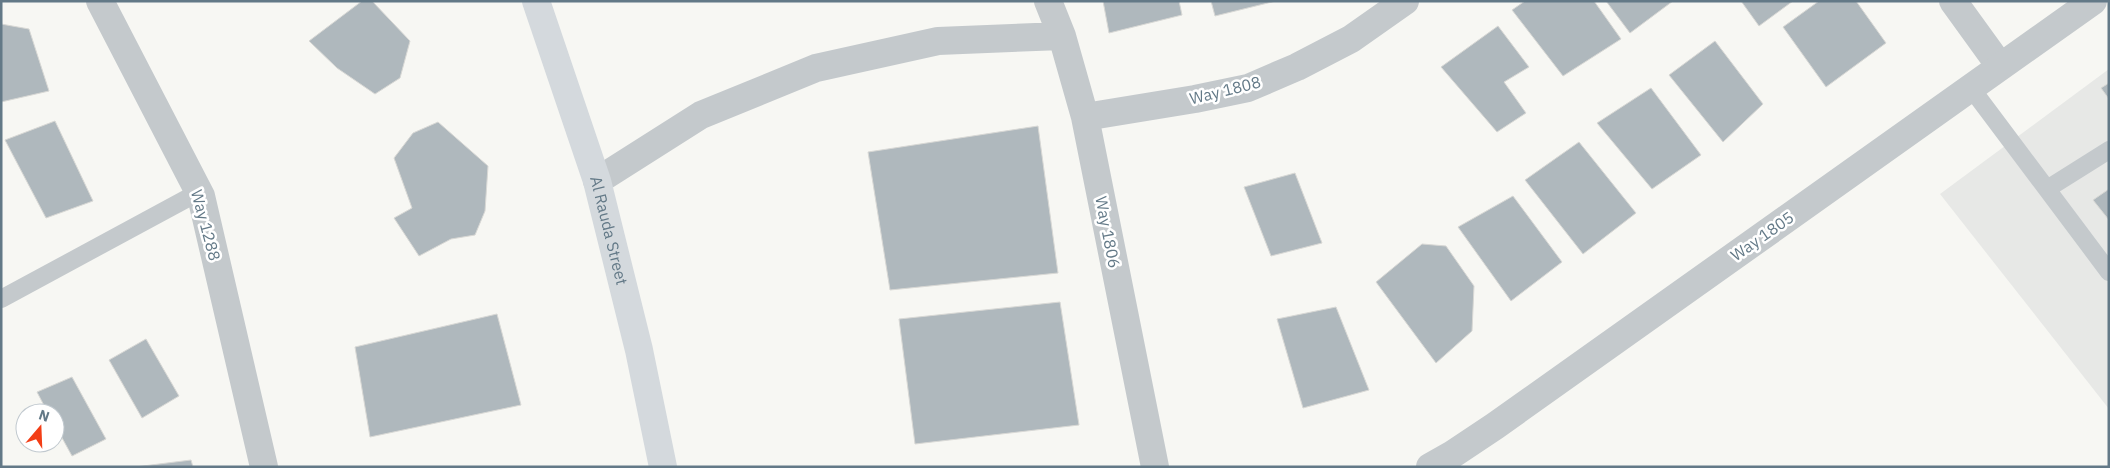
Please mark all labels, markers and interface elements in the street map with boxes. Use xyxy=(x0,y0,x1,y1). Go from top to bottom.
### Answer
street label: Way 1808 xyxy=(1187,71,1263,109)
street label: Al Rauda Street xyxy=(586,174,632,287)
street label: Way 1288 xyxy=(187,187,225,263)
street label: Way 1806 xyxy=(1091,194,1125,270)
street label: Way 1805 xyxy=(1726,207,1798,265)
north arrow xyxy=(15,403,65,453)
text: N xyxy=(37,406,52,426)

